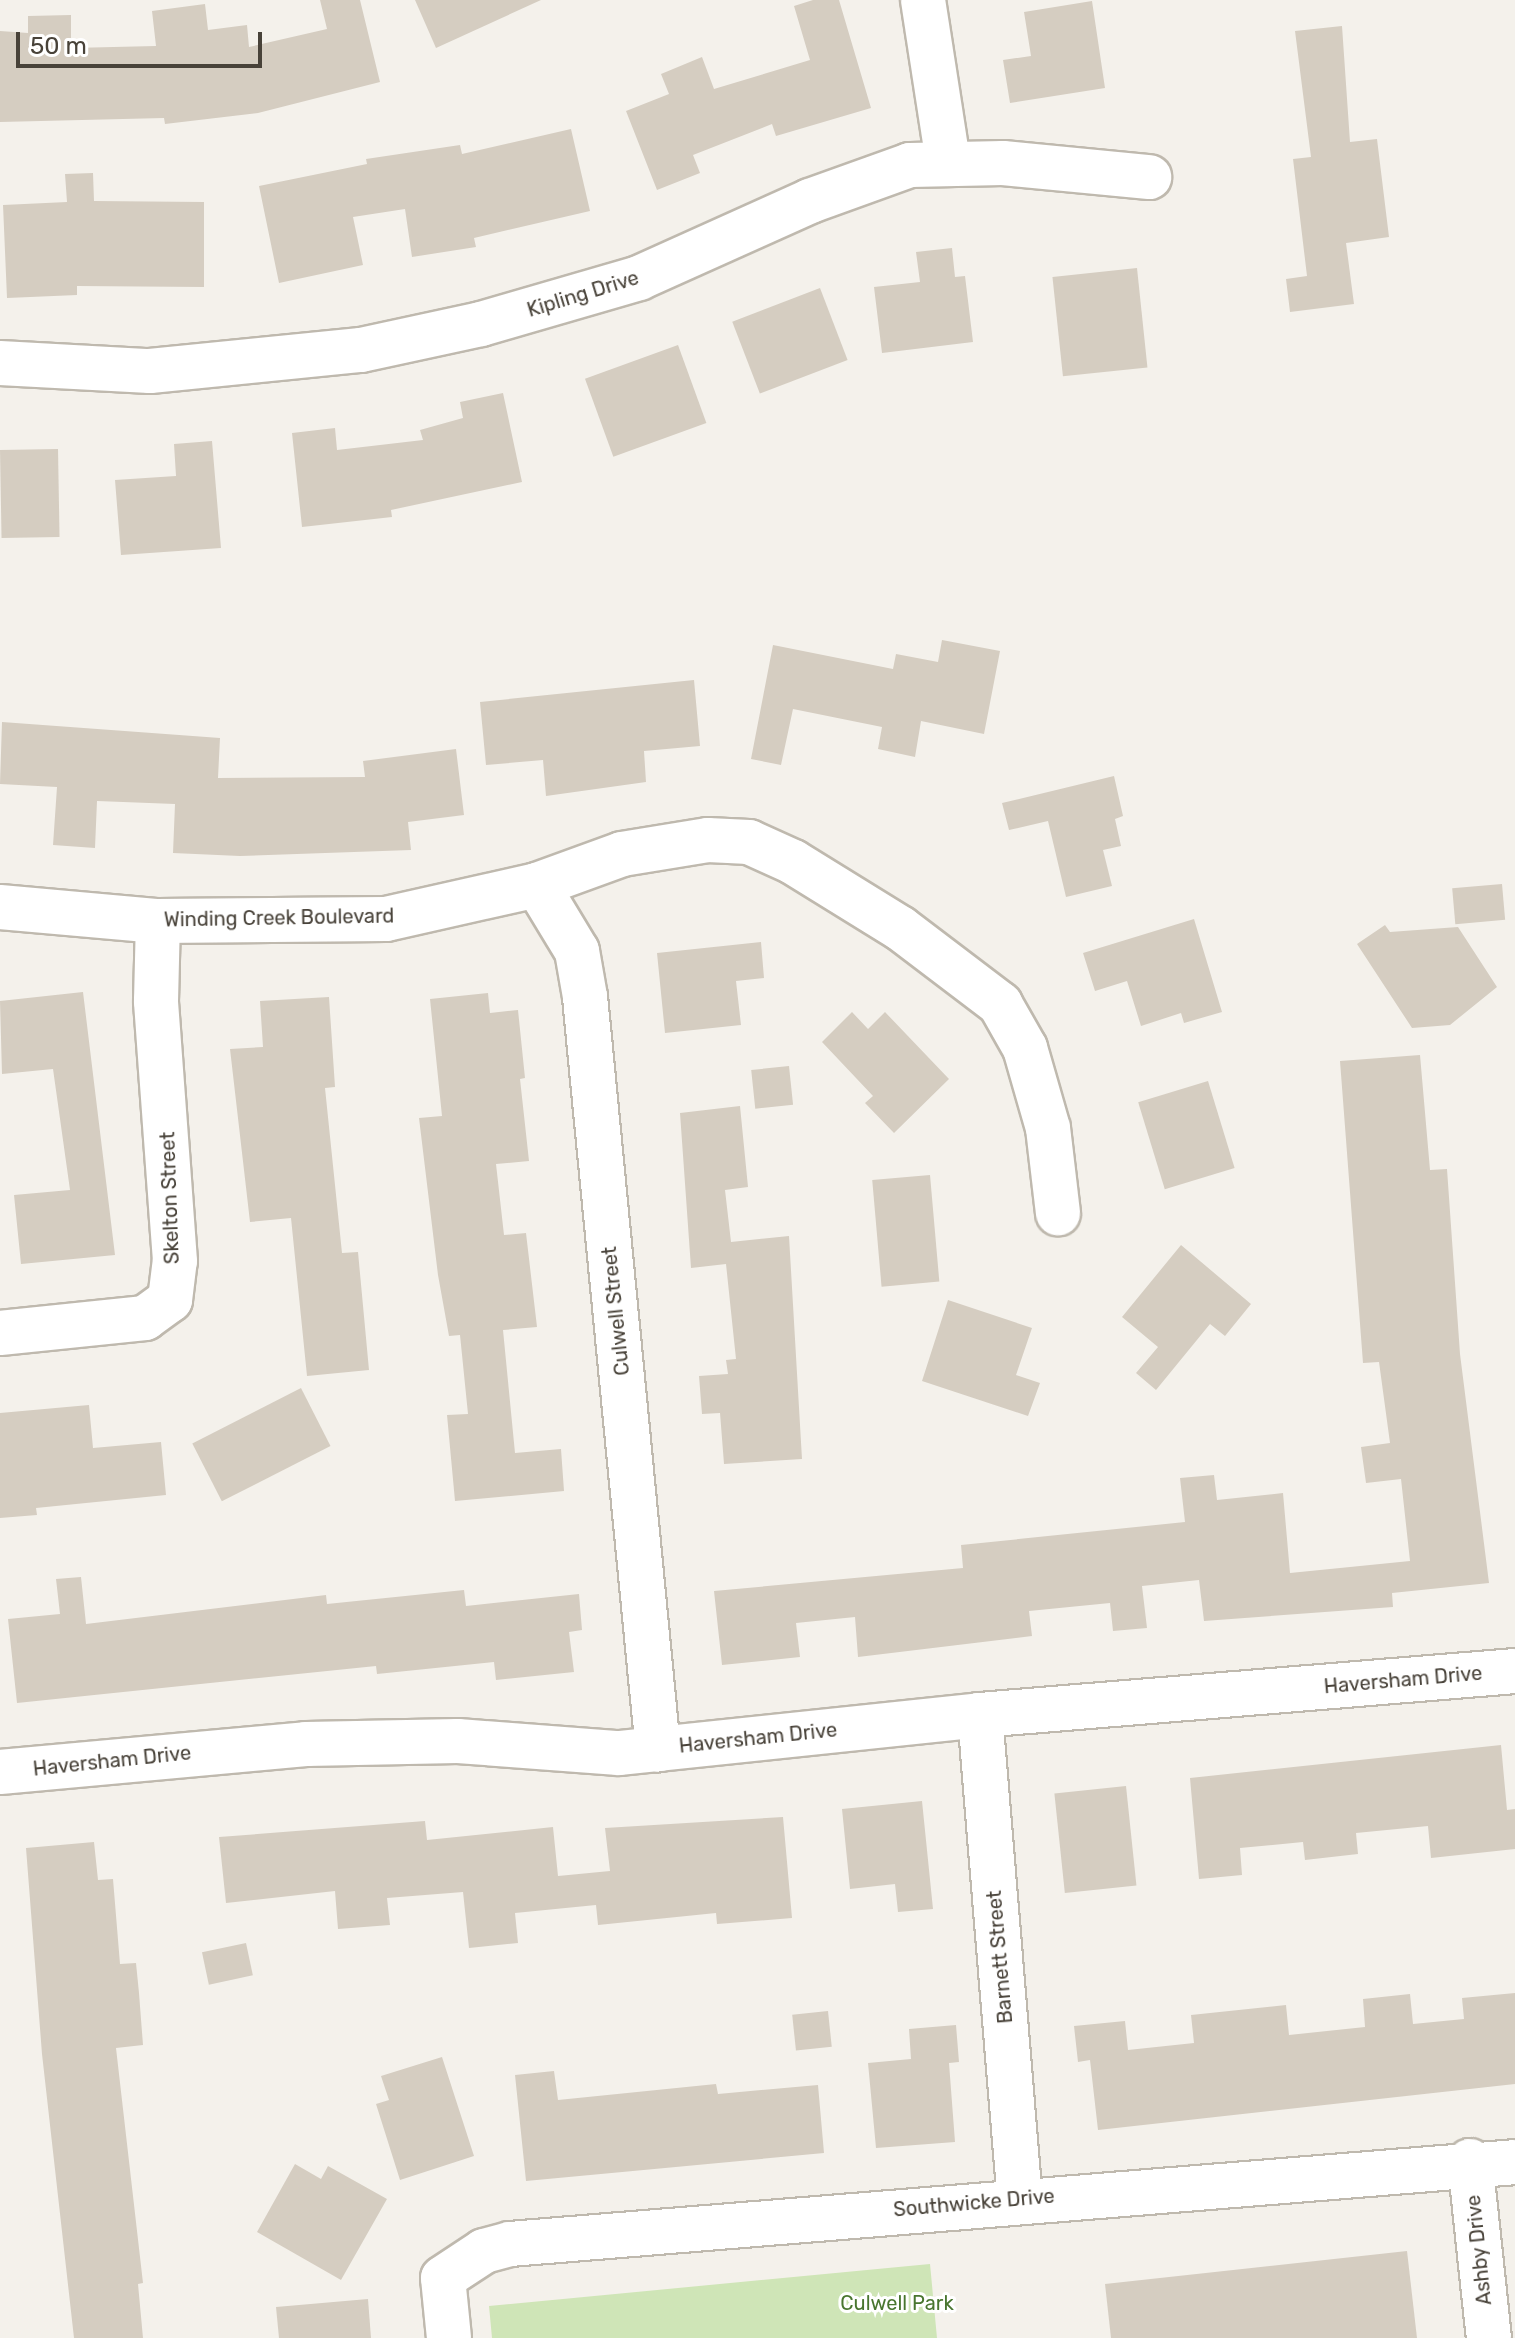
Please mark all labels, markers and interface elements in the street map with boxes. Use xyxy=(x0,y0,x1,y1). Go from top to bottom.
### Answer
scale bar xyxy=(20,16,266,66)
text: 50 m xyxy=(30,32,87,60)
street label: Kipling Drive xyxy=(524,266,642,322)
street label: Winding Creek Boulevard xyxy=(164,904,394,932)
street label: Skelton Street xyxy=(156,1131,184,1265)
street label: Culwell Street xyxy=(597,1245,635,1377)
street label: Haversham Drive xyxy=(1323,1661,1483,1699)
street label: Haversham Drive xyxy=(678,1718,838,1758)
street label: Haversham Drive xyxy=(32,1741,192,1781)
street label: Barnett Street xyxy=(982,1889,1018,2025)
street label: Southwicke Drive xyxy=(892,2184,1056,2222)
street label: Ashby Drive xyxy=(1461,2193,1497,2307)
park label: Culwell Park xyxy=(840,2291,954,2315)

